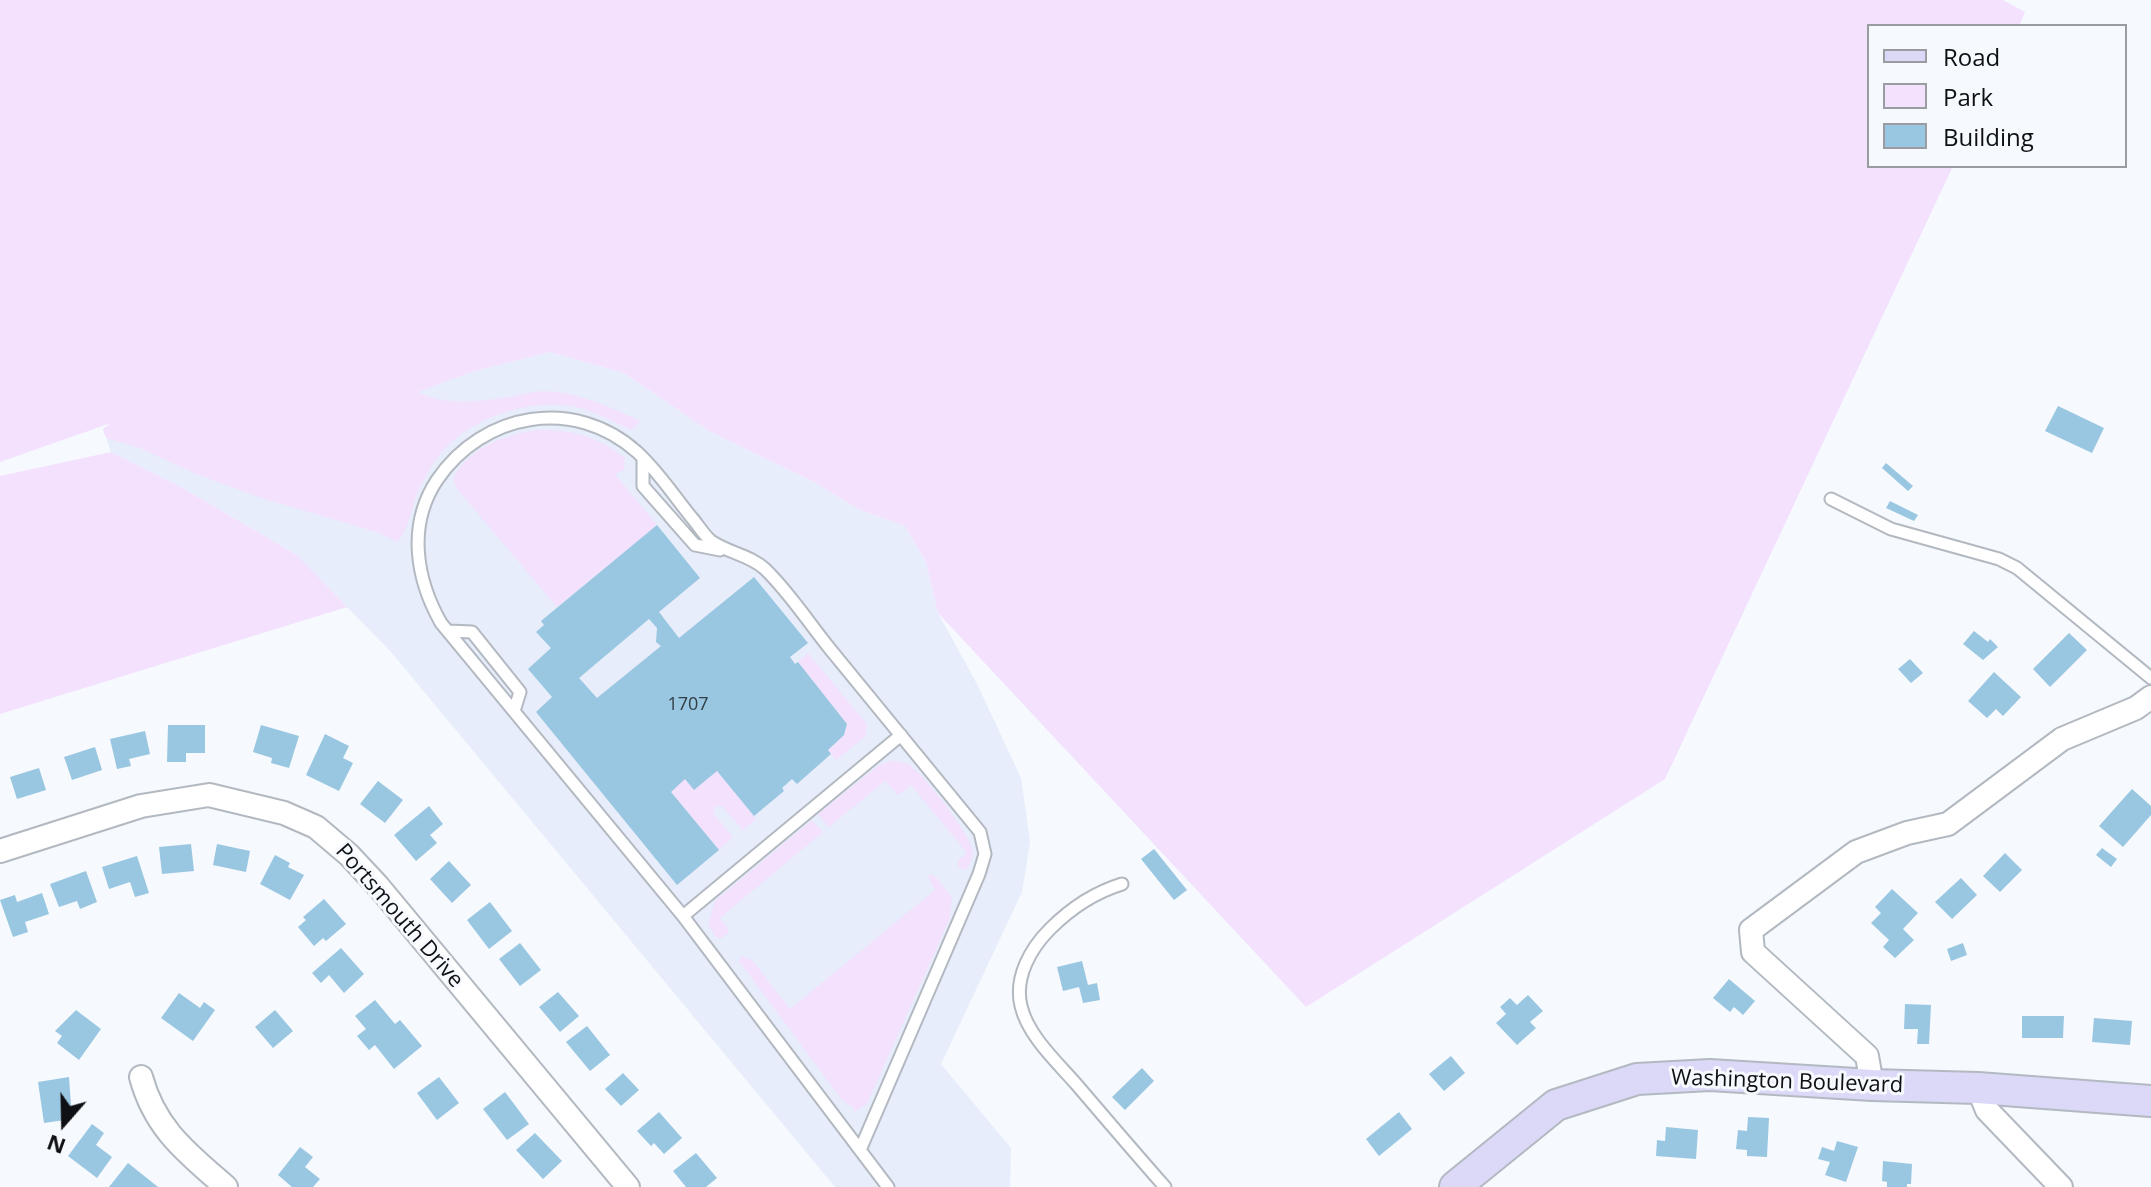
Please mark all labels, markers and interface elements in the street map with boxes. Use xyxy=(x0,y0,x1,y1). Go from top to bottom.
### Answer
legend xyxy=(1867,24,2127,168)
text: Road xyxy=(1943,40,2000,73)
text: Park xyxy=(1943,80,1993,113)
text: Building xyxy=(1943,120,2034,153)
house number: 1707 xyxy=(667,694,709,716)
street label: Portsmouth Drive xyxy=(329,839,469,993)
street label: Washington Boulevard xyxy=(1670,1065,1904,1099)
north arrow xyxy=(24,1083,104,1163)
text: N xyxy=(42,1128,69,1163)

